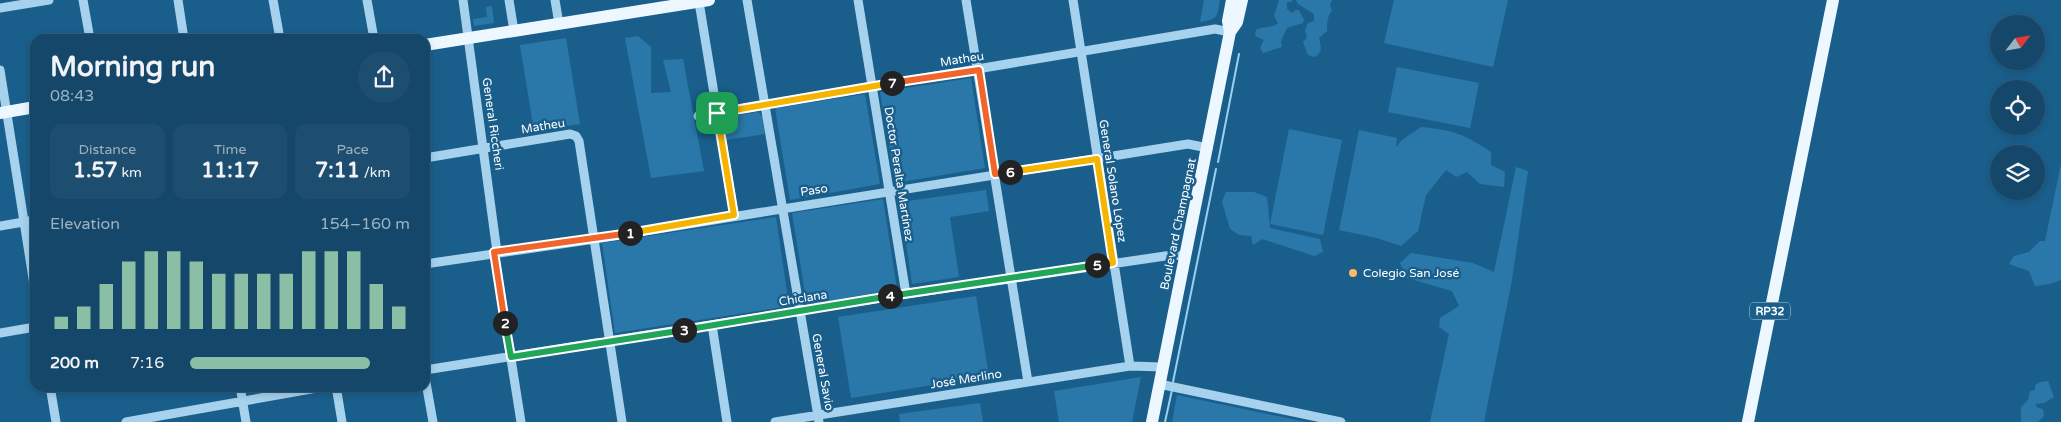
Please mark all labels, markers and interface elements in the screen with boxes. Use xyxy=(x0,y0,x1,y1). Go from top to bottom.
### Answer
north arrow xyxy=(1990,15,2045,70)
map controls xyxy=(1990,15,2045,200)
street label: Matheu xyxy=(939,49,985,69)
text: Morning run xyxy=(50,50,215,84)
button: share xyxy=(358,51,410,103)
pin: 7 xyxy=(880,70,904,96)
text: 7 xyxy=(888,75,897,92)
street label: General Riccheri xyxy=(480,77,506,171)
button: locate xyxy=(1990,80,2045,135)
text: 08:43 xyxy=(50,86,94,106)
pin xyxy=(696,92,738,134)
icon: arrive xyxy=(703,99,731,127)
street label: Doctor Peralta Martínez xyxy=(881,106,917,242)
street label: Matheu xyxy=(520,116,566,136)
street label: General Solano López xyxy=(1096,119,1130,243)
text: Distance xyxy=(79,141,136,158)
text: Time xyxy=(214,141,246,158)
text: Pace xyxy=(337,141,369,158)
button: layers xyxy=(1990,145,2045,200)
street label: Boulevard Champagnat xyxy=(1157,156,1199,291)
text: 1.57 xyxy=(73,158,118,183)
text: 11:17 xyxy=(201,158,259,183)
text: 7:11 xyxy=(315,158,360,183)
pin: 6 xyxy=(998,160,1022,184)
text: km xyxy=(118,164,142,181)
text: /km xyxy=(360,164,390,181)
text: 6 xyxy=(1006,164,1015,181)
street label: Paso xyxy=(799,181,829,199)
text: Elevation xyxy=(50,214,120,234)
text: 154–160 m xyxy=(320,214,410,234)
pin: 1 xyxy=(618,220,642,246)
text: 1 xyxy=(626,225,635,242)
pin: 5 xyxy=(1084,252,1110,278)
text: 5 xyxy=(1093,257,1102,274)
place label: Colegio San José xyxy=(1363,266,1459,280)
marker: Colegio San José xyxy=(1347,267,1359,279)
pin: 4 xyxy=(878,284,902,308)
street label: Chiclana xyxy=(778,287,828,309)
text: 4 xyxy=(886,288,895,305)
road number: RP32 xyxy=(1750,302,1790,320)
pin: 2 xyxy=(492,310,518,336)
text: 2 xyxy=(501,315,510,332)
pin: 3 xyxy=(672,318,696,342)
text: 3 xyxy=(680,322,689,339)
street label: General Savio xyxy=(809,332,837,412)
text: 200 m xyxy=(50,353,99,373)
text: 7:16 xyxy=(130,353,164,373)
street label: José Merlino xyxy=(929,366,1003,392)

